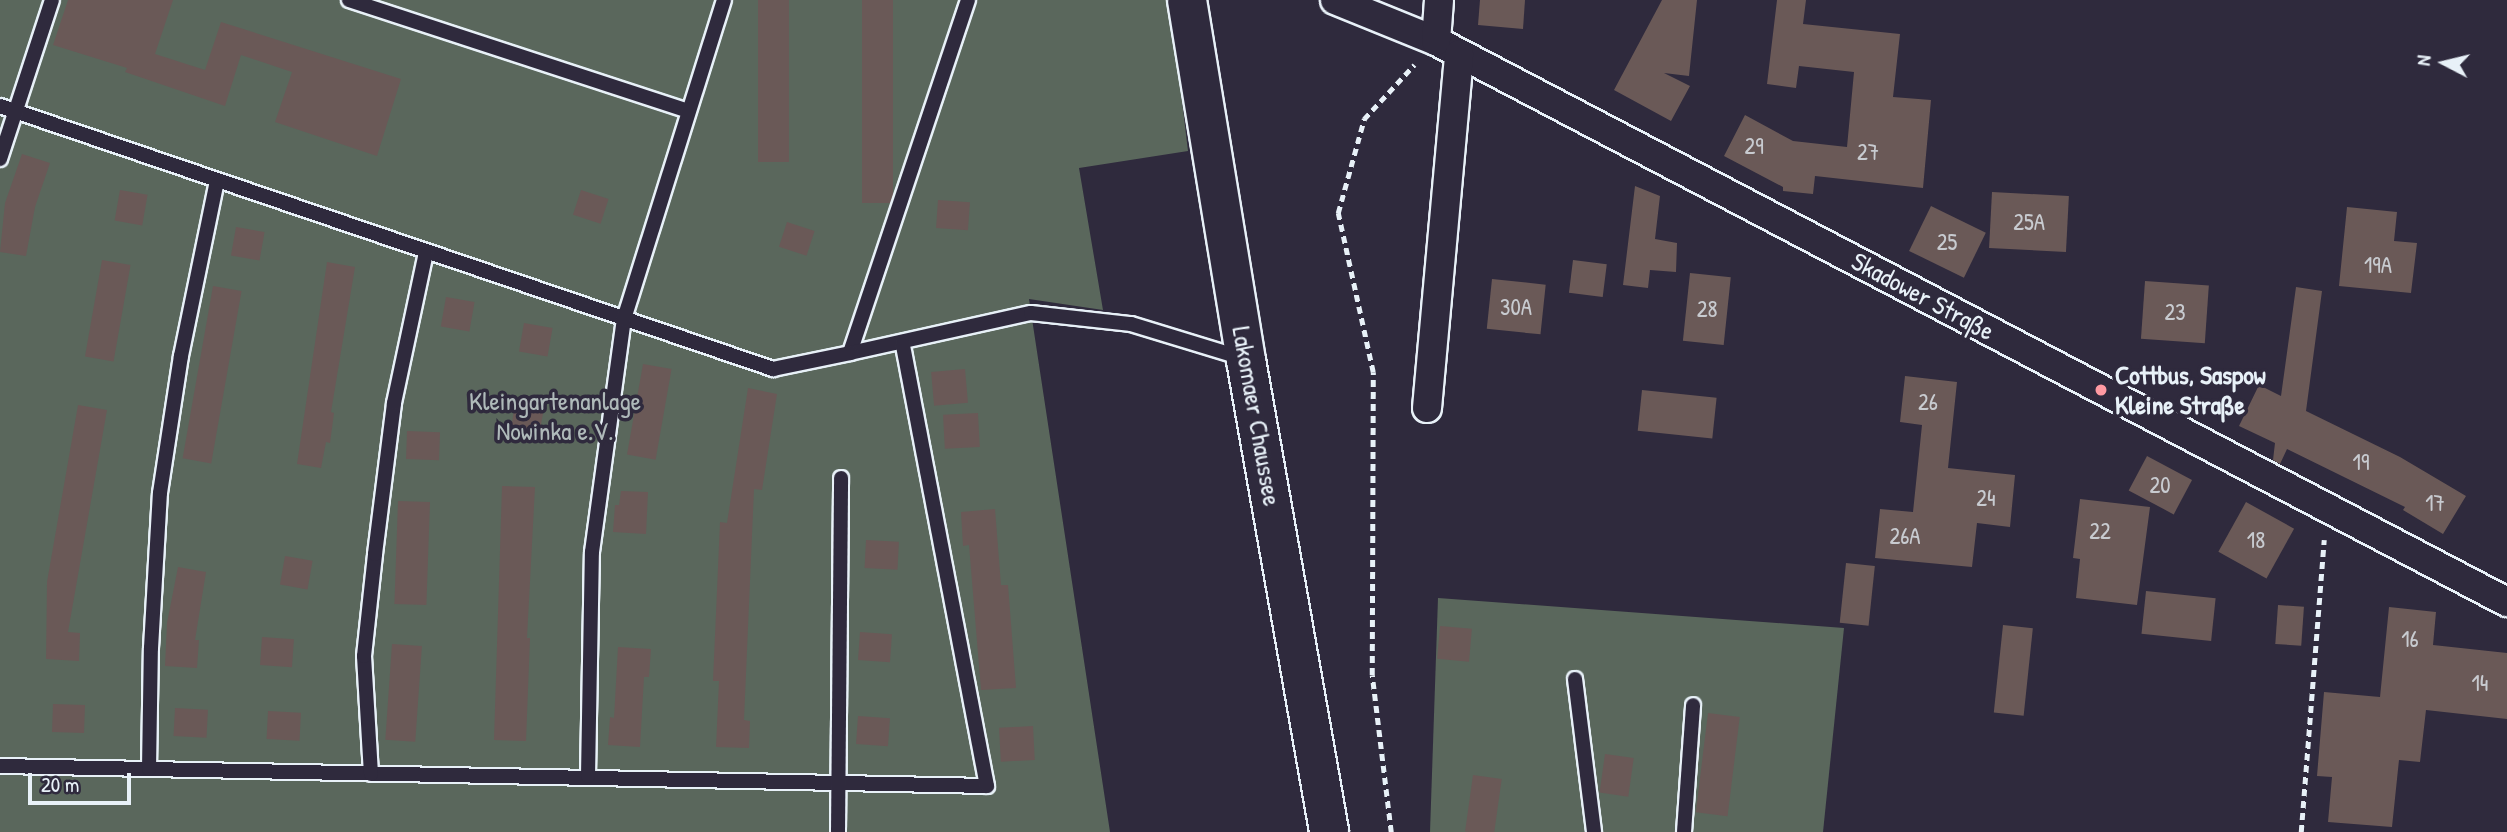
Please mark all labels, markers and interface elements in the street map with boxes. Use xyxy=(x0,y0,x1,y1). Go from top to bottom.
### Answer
north arrow xyxy=(2409,28,2479,98)
text: N xyxy=(2410,54,2437,67)
house number: 29 xyxy=(1744,132,1764,160)
house number: 27 xyxy=(1857,138,1879,166)
house number: 25A xyxy=(2013,208,2045,236)
house number: 25 xyxy=(1937,228,1957,256)
street label: Skadower Straße xyxy=(1846,245,2000,347)
house number: 19A xyxy=(2364,251,2392,279)
house number: 30A xyxy=(1500,293,1532,321)
house number: 28 xyxy=(1697,295,1717,323)
house number: 23 xyxy=(2164,298,2186,326)
street label: Lakomaer Chaussee xyxy=(1226,324,1288,508)
place label: Cottbus, Saspow Kleine Straße xyxy=(2115,359,2266,420)
marker: Cottbus, Saspow Kleine Straße xyxy=(2093,382,2109,398)
park label: Kleingartenanlage Nowinka e.V. xyxy=(469,385,641,446)
house number: 26 xyxy=(1918,388,1938,416)
house number: 19 xyxy=(2353,448,2369,476)
house number: 20 xyxy=(2149,471,2171,499)
house number: 24 xyxy=(1976,484,1996,512)
house number: 17 xyxy=(2425,489,2445,517)
house number: 22 xyxy=(2089,517,2111,545)
house number: 26A xyxy=(1889,522,1921,550)
house number: 18 xyxy=(2247,526,2265,554)
house number: 16 xyxy=(2401,625,2419,653)
house number: 14 xyxy=(2472,669,2488,697)
scale bar xyxy=(32,758,135,802)
text: 20 m xyxy=(41,770,79,799)

